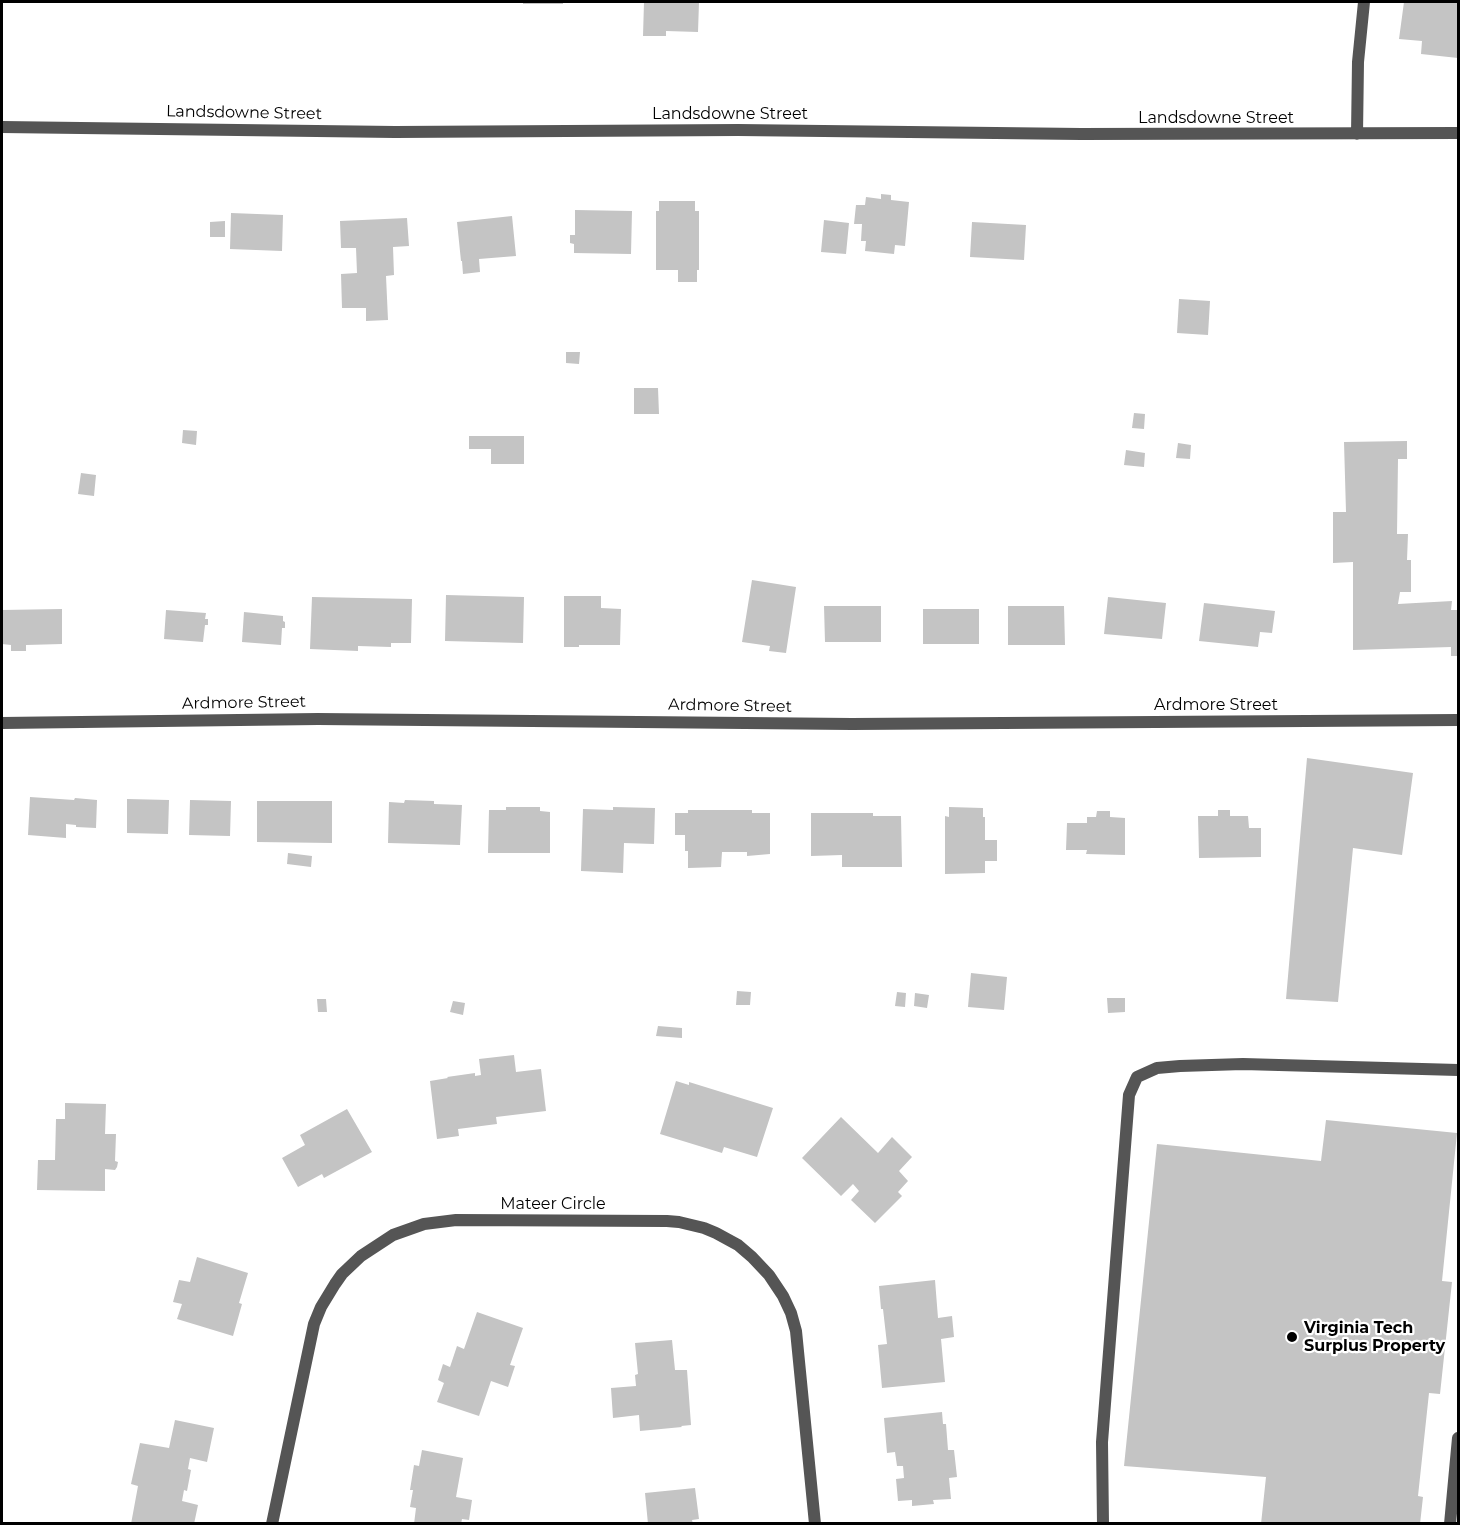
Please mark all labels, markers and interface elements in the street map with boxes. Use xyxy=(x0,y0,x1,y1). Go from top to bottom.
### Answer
street label: Landsdowne Street xyxy=(166,102,322,124)
street label: Landsdowne Street xyxy=(652,104,808,124)
street label: Landsdowne Street xyxy=(1138,108,1294,128)
street label: Ardmore Street xyxy=(182,692,306,714)
street label: Ardmore Street xyxy=(668,695,792,717)
street label: Ardmore Street xyxy=(1154,695,1278,715)
street label: Mateer Circle xyxy=(500,1194,606,1214)
place label: Virginia Tech Surplus Property xyxy=(1304,1318,1445,1356)
marker: Virginia Tech Surplus Property xyxy=(1285,1330,1299,1344)

